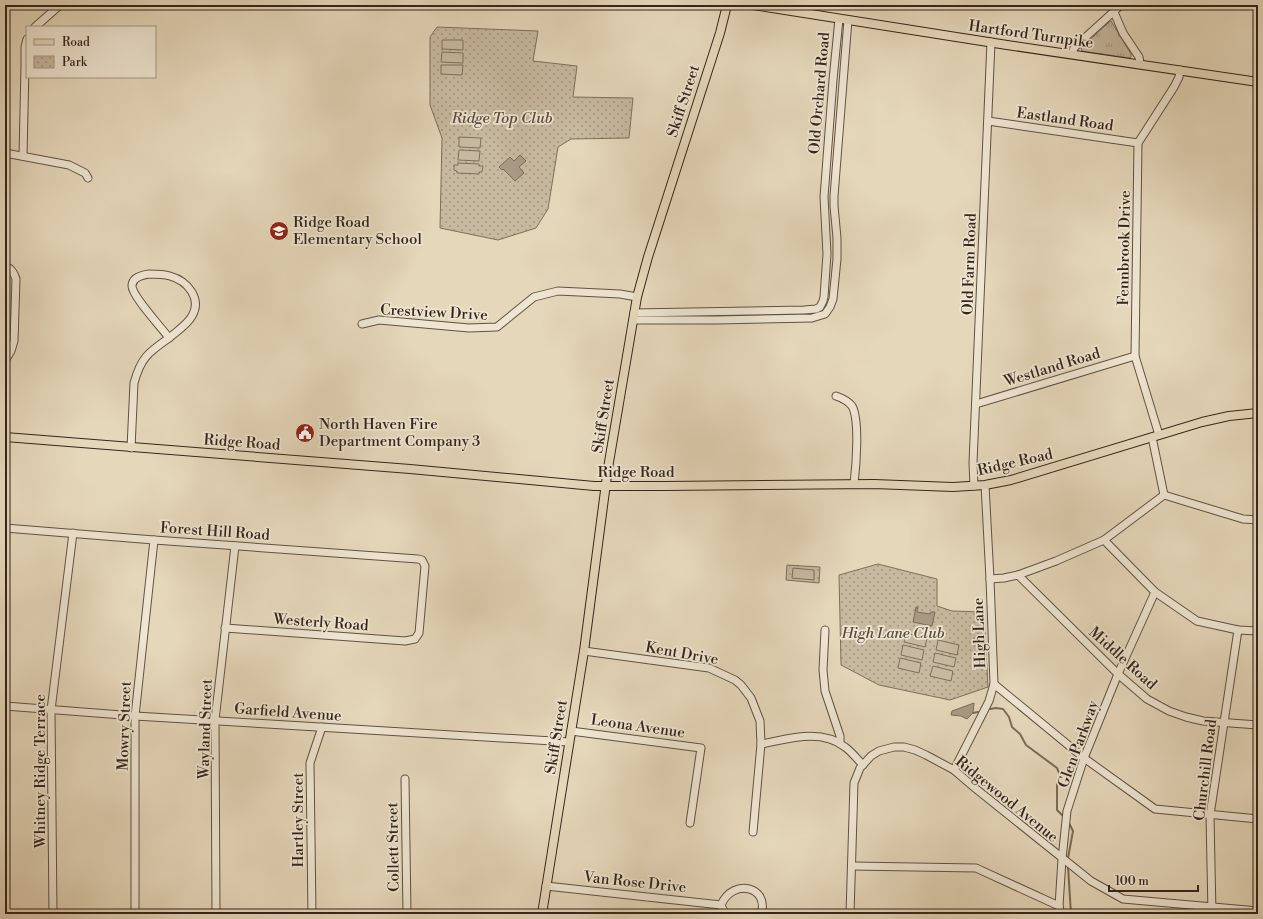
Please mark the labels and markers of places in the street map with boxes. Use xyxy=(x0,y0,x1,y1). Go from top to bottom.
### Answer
place label: Ridge Road Elementary School xyxy=(293,213,422,249)
school or university icon: Ridge Road Elementary School xyxy=(268,220,290,242)
place label: North Haven Fire Department Company 3 xyxy=(319,415,480,451)
public building icon: North Haven Fire Department Company 3 xyxy=(294,422,316,444)

